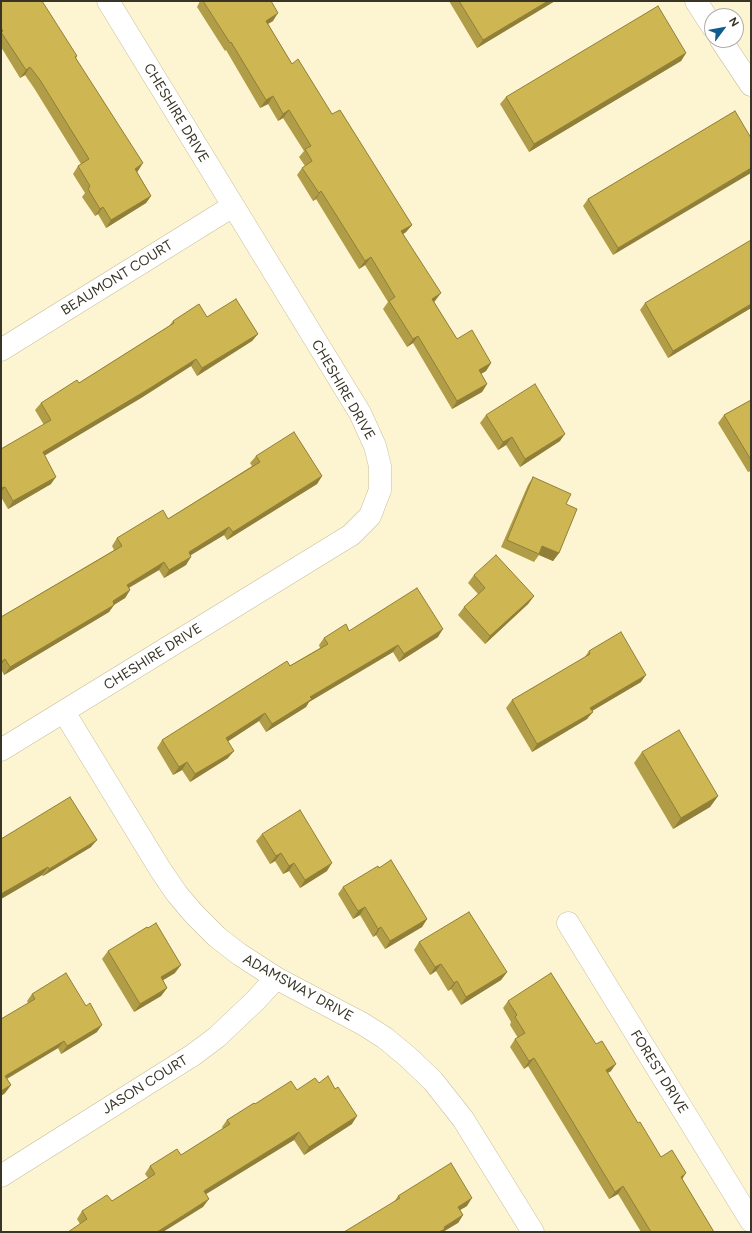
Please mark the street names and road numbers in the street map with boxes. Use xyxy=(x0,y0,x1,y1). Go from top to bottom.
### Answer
street label: CHESHIRE DRIVE xyxy=(140,60,212,166)
street label: BEAUMONT COURT xyxy=(58,237,176,319)
street label: CHESHIRE DRIVE xyxy=(308,337,378,443)
street label: CHESHIRE DRIVE xyxy=(101,620,205,694)
street label: ADAMSWAY DRIVE xyxy=(240,951,356,1025)
street label: FOREST DRIVE xyxy=(627,1027,691,1117)
street label: JASON COURT xyxy=(99,1052,191,1118)

